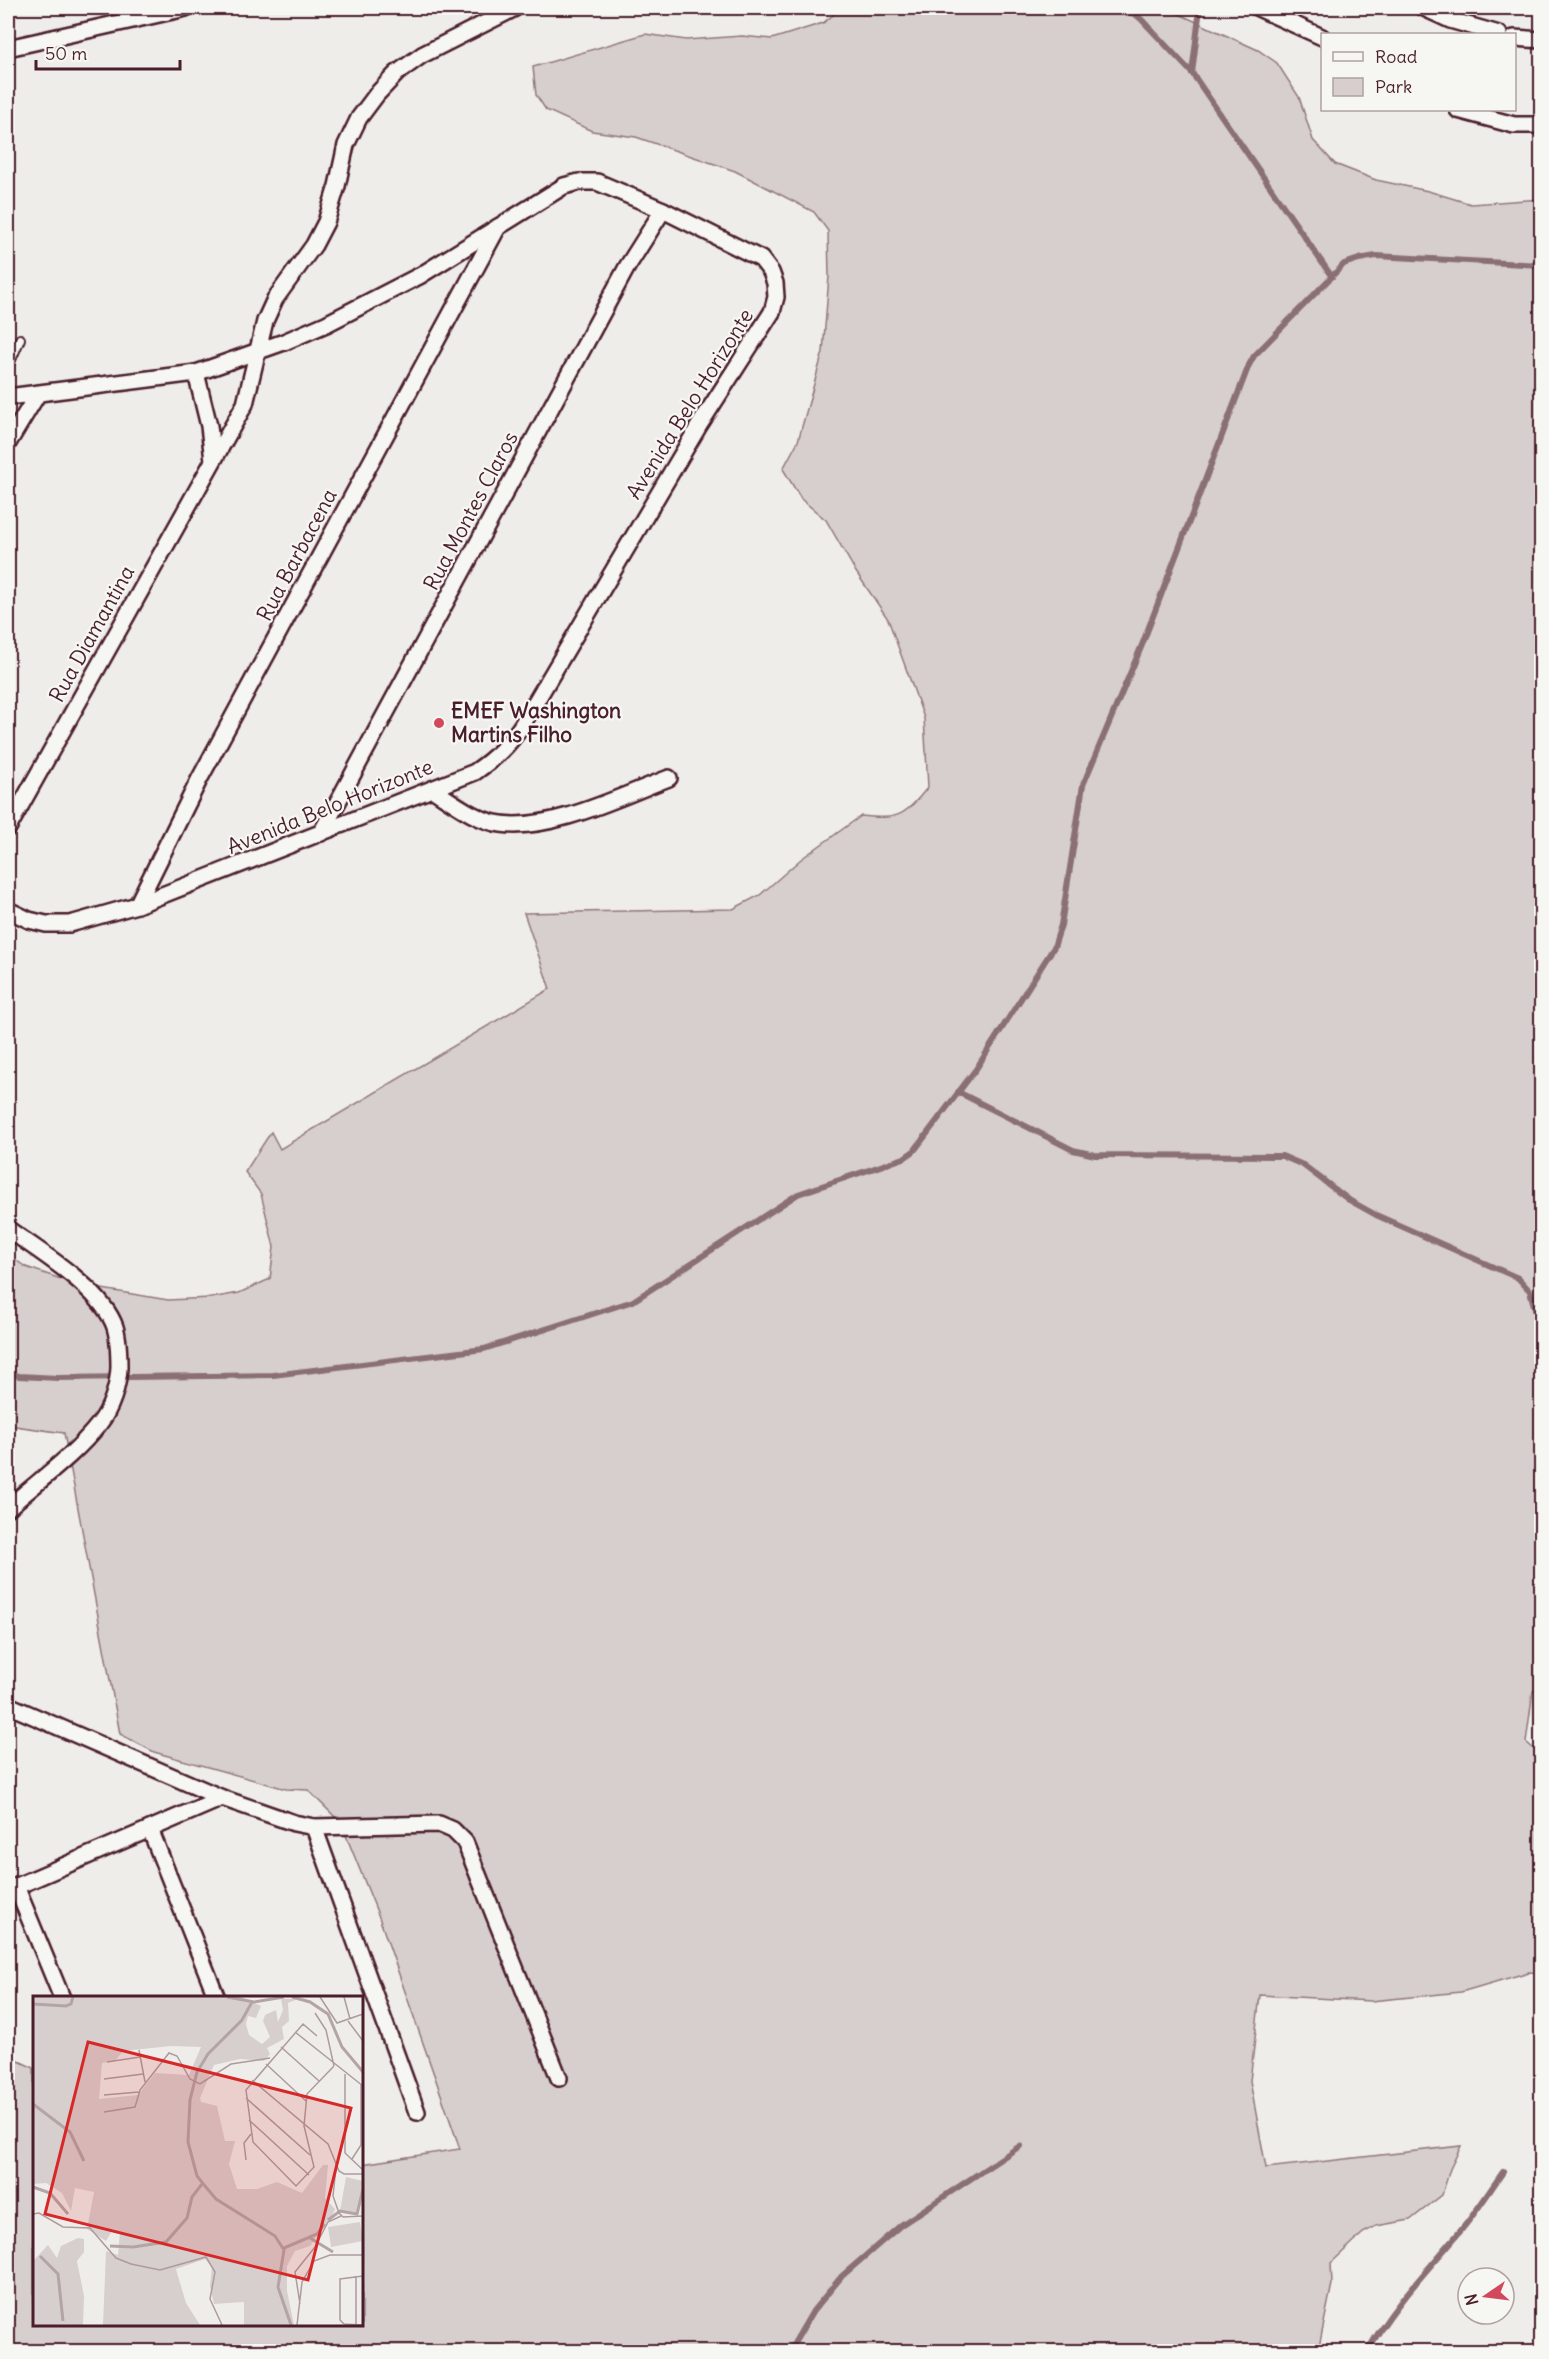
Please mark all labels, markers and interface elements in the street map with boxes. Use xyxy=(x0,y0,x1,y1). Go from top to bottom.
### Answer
scale bar xyxy=(36,33,180,71)
legend xyxy=(1321,33,1516,111)
text: 50 m xyxy=(45,42,87,65)
text: Road xyxy=(1375,45,1418,68)
text: Park xyxy=(1375,75,1412,98)
street label: Avenida Belo Horizonte xyxy=(620,303,759,504)
street label: Rua Montes Claros xyxy=(417,427,524,595)
street label: Rua Barbacena xyxy=(250,484,343,626)
street label: Rua Diamantina xyxy=(43,561,140,707)
place label: EMEF Washington Martins Filho xyxy=(451,697,621,748)
marker: EMEF Washington Martins Filho xyxy=(432,716,446,730)
street label: Avenida Belo Horizonte xyxy=(223,753,437,860)
inset map xyxy=(33,1996,363,2326)
north arrow xyxy=(1456,2266,1516,2326)
text: N xyxy=(1460,2292,1482,2307)

